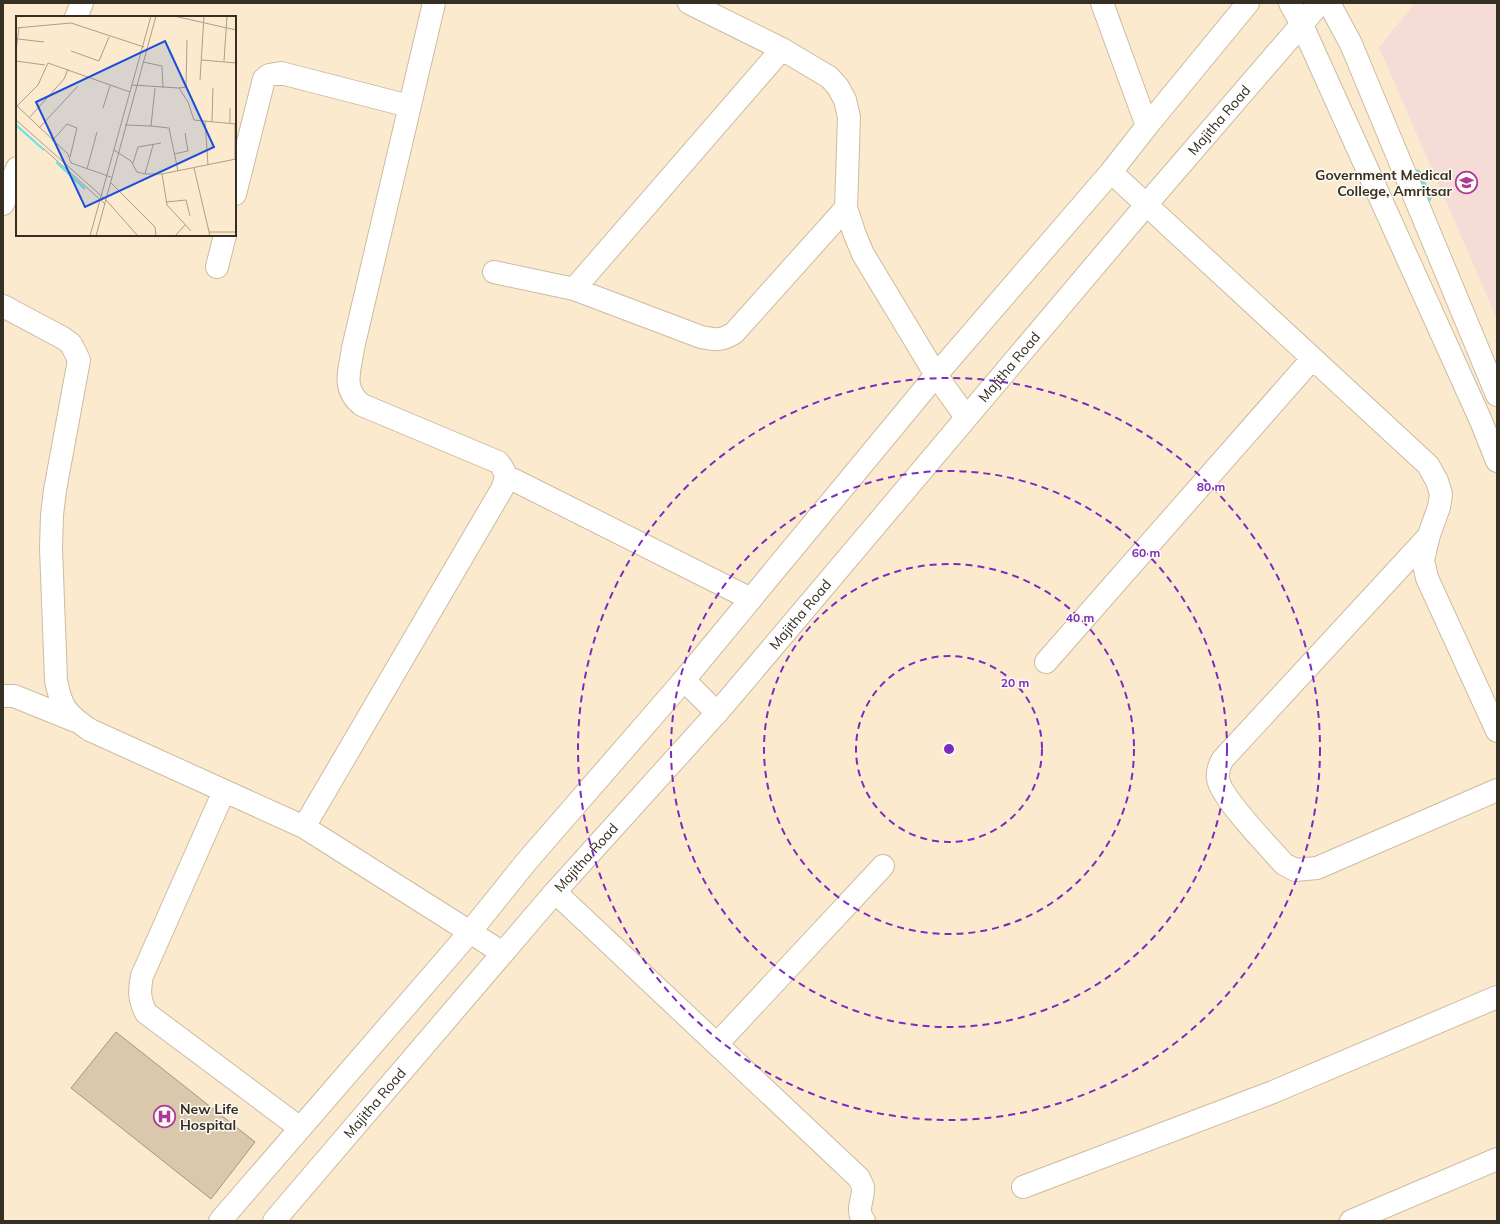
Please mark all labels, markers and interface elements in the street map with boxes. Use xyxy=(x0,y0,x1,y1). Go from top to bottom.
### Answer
inset map xyxy=(16,16,236,236)
street label: Majitha Road xyxy=(1184,81,1254,159)
place label: Government Medical College, Amritsar xyxy=(1315,166,1452,200)
school or university icon: Government Medical College, Amritsar xyxy=(1454,170,1480,196)
street label: Majitha Road xyxy=(974,328,1044,406)
text: 80 m xyxy=(1197,479,1225,494)
text: 60 m xyxy=(1132,545,1160,560)
street label: Majitha Road xyxy=(765,576,835,653)
text: 40 m xyxy=(1066,610,1094,625)
text: 20 m xyxy=(1001,675,1029,690)
centre of rings xyxy=(942,742,956,756)
street label: Majitha Road xyxy=(550,819,622,896)
street label: Majitha Road xyxy=(340,1064,410,1142)
place label: New Life Hospital xyxy=(180,1100,239,1134)
hospital icon: New Life Hospital xyxy=(151,1104,177,1130)

